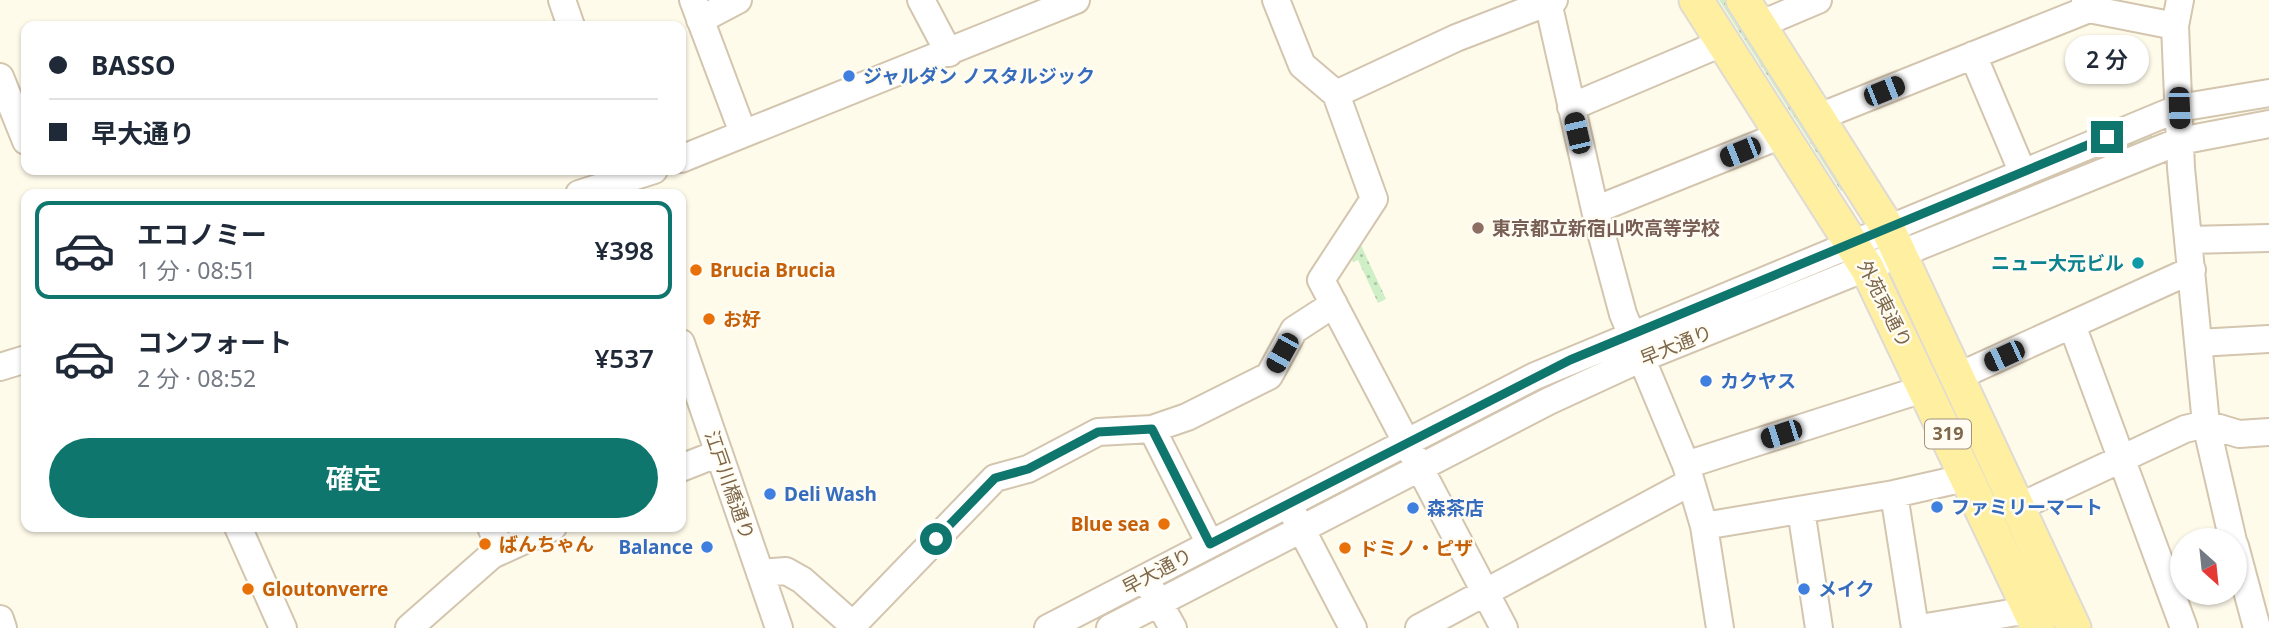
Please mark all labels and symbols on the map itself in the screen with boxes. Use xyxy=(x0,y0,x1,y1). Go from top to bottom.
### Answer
callout: 2 分 xyxy=(2065,36,2149,85)
place label: ジャルダン ノスタルジック xyxy=(863,63,1095,89)
marker: ジャルダン ノスタルジック xyxy=(841,68,857,84)
car xyxy=(1861,73,1908,109)
car xyxy=(2168,87,2191,129)
car xyxy=(1563,110,1592,156)
route end xyxy=(2091,121,2123,153)
car xyxy=(1717,134,1764,170)
place label: 東京都立新宿山吹高等学校 xyxy=(1492,215,1720,241)
marker: 東京都立新宿山吹高等学校 xyxy=(1470,220,1486,236)
place label: ニュー大元ビル xyxy=(1991,250,2124,276)
marker: ニュー大元ビル xyxy=(2130,255,2146,271)
street label: 外苑東通り xyxy=(1852,256,1918,352)
place label: Brucia Brucia xyxy=(710,257,836,283)
marker: Brucia Brucia xyxy=(688,262,704,278)
place label: お好 xyxy=(723,306,761,332)
marker: お好 xyxy=(701,311,717,327)
street label: 早大通り xyxy=(1636,319,1716,371)
car xyxy=(1263,330,1302,376)
car xyxy=(1981,338,2028,374)
place label: カクヤス xyxy=(1720,368,1796,394)
marker: カクヤス xyxy=(1698,373,1714,389)
car xyxy=(1758,418,1805,450)
road number: 319 xyxy=(1925,420,1971,448)
street label: 江戸川橋通り xyxy=(699,427,761,543)
place label: Deli Wash xyxy=(784,481,877,507)
marker: Deli Wash xyxy=(762,486,778,502)
place label: ファミリーマート xyxy=(1951,494,2103,520)
place label: 森茶店 xyxy=(1427,495,1484,521)
marker: ファミリーマート xyxy=(1929,499,1945,515)
marker: 森茶店 xyxy=(1405,500,1421,516)
place label: Blue sea xyxy=(1071,511,1150,537)
marker: Blue sea xyxy=(1156,516,1172,532)
route start xyxy=(920,523,952,555)
north arrow xyxy=(2170,528,2247,606)
place label: ばんちゃん xyxy=(499,531,594,557)
place label: Balance xyxy=(618,534,693,560)
place label: ドミノ・ピザ xyxy=(1359,535,1473,561)
marker: ばんちゃん xyxy=(477,536,493,552)
marker: Balance xyxy=(699,539,715,555)
marker: ドミノ・ピザ xyxy=(1337,540,1353,556)
street label: 早大通り xyxy=(1117,542,1197,600)
place label: Gloutonverre xyxy=(262,576,388,602)
place label: メイク xyxy=(1818,576,1875,602)
marker: Gloutonverre xyxy=(240,581,256,597)
marker: メイク xyxy=(1796,581,1812,597)

